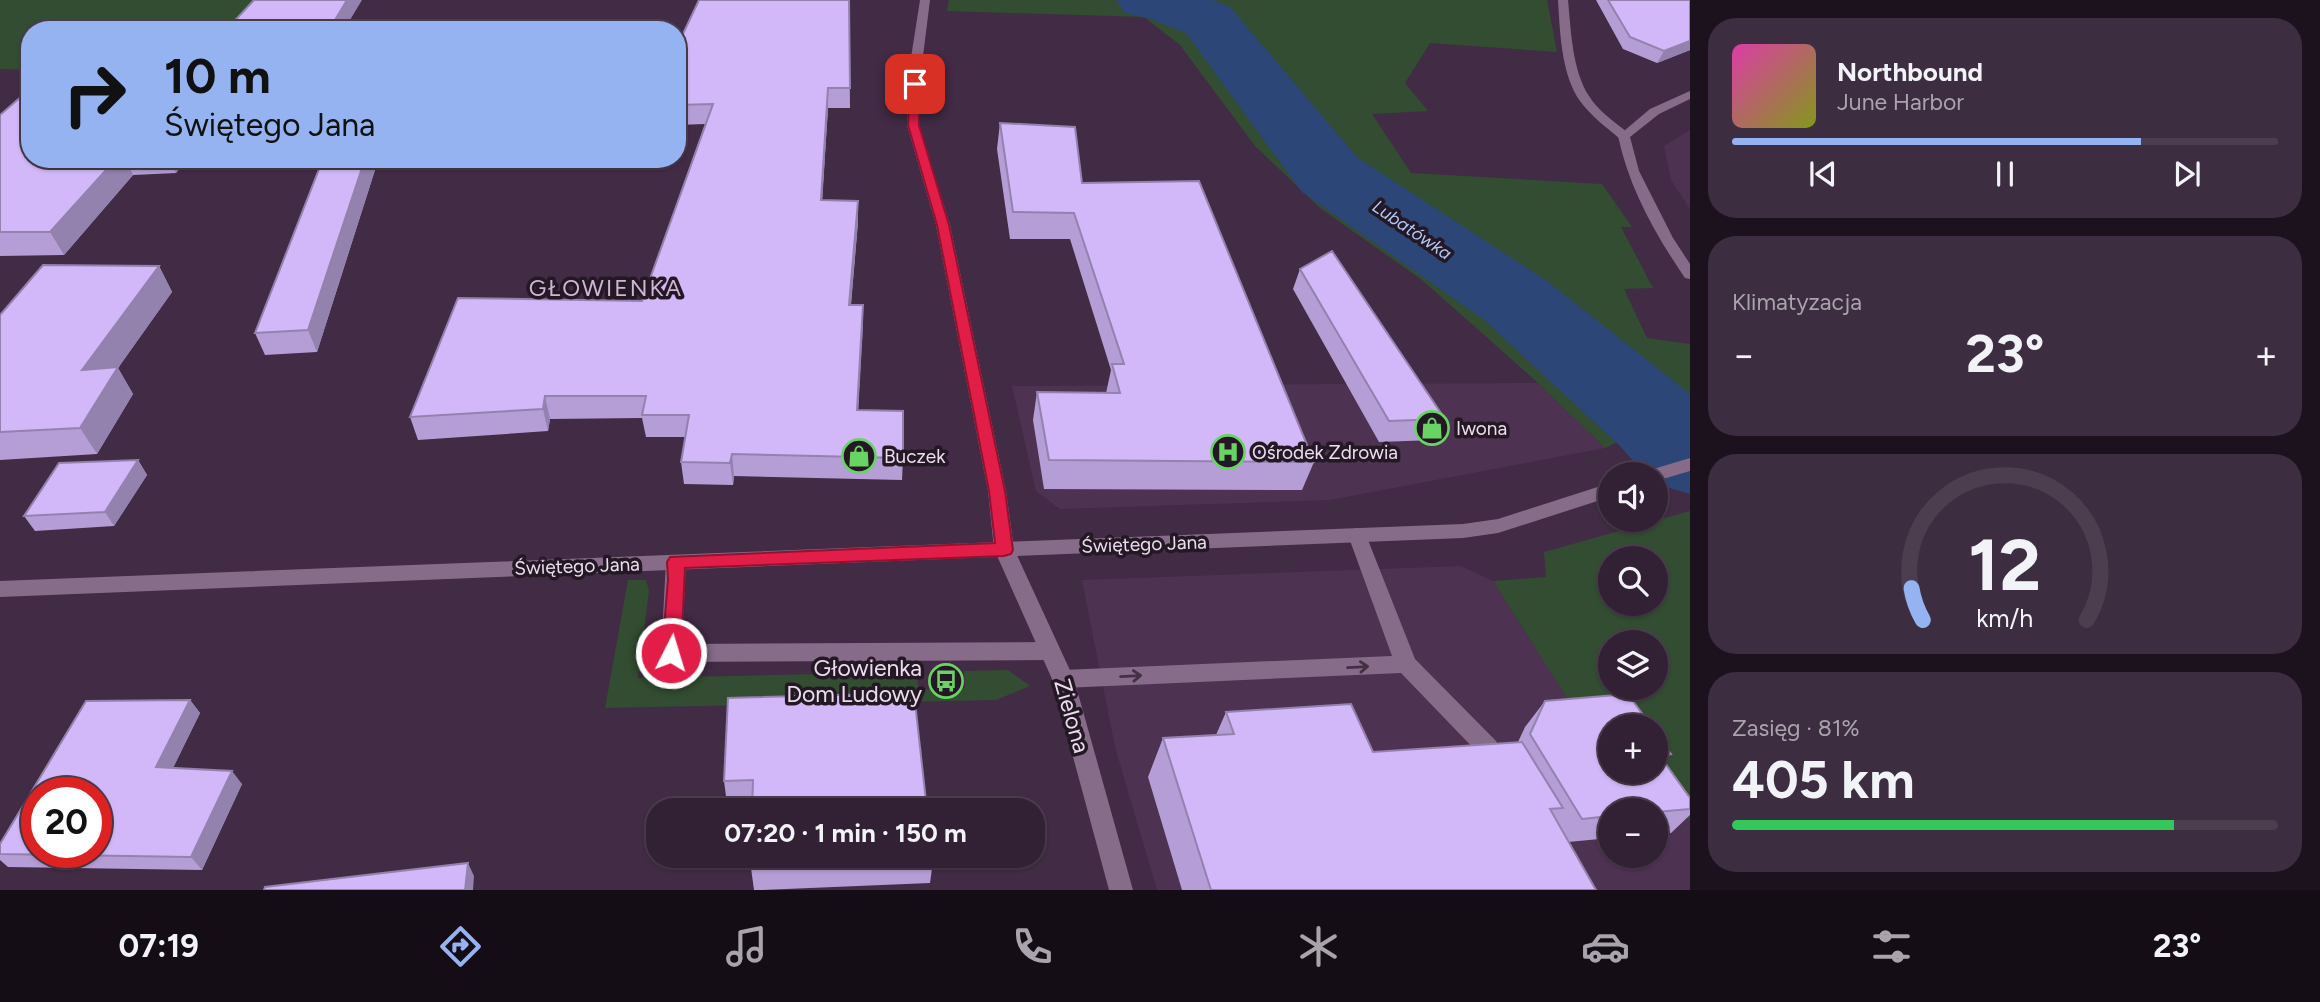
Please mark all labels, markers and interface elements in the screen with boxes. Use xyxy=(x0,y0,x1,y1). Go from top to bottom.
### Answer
text: 10 m xyxy=(164,46,271,105)
icon: right xyxy=(49,49,140,140)
pin xyxy=(885,54,945,114)
text: Northbound xyxy=(1837,56,1983,88)
icon: arrive xyxy=(896,65,934,103)
text: June Harbor xyxy=(1837,88,1964,116)
text: Świętego Jana xyxy=(164,106,375,144)
icon: previous xyxy=(1804,155,1842,193)
icon: pause xyxy=(1986,155,2024,193)
icon: next xyxy=(2168,155,2206,193)
water label: Lubatówka xyxy=(1368,195,1456,265)
district label: GŁOWIENKA xyxy=(529,274,683,302)
text: Klimatyzacja xyxy=(1732,288,1862,316)
text: 23° xyxy=(1966,323,2044,385)
text: − xyxy=(1732,332,1756,378)
text: + xyxy=(2254,332,2278,378)
shop icon: Iwona xyxy=(1413,409,1451,447)
place label: Iwona xyxy=(1456,417,1507,440)
hospital icon: Ośrodek Zdrowia xyxy=(1209,433,1247,471)
shop icon: Buczek xyxy=(840,437,878,475)
place label: Ośrodek Zdrowia xyxy=(1252,441,1398,464)
place label: Buczek xyxy=(884,445,946,468)
map controls xyxy=(1598,462,1668,868)
button: sound xyxy=(1598,462,1668,532)
text: 12 xyxy=(1969,521,2041,608)
street label: Świętego Jana xyxy=(1081,530,1207,558)
button: search xyxy=(1598,546,1668,616)
street label: Świętego Jana xyxy=(514,552,640,580)
text: km/h xyxy=(1976,603,2034,633)
position arrow xyxy=(634,616,708,690)
button: layers xyxy=(1598,630,1668,700)
place label: Głowienka Dom Ludowy xyxy=(786,654,922,708)
one-way arrow xyxy=(1347,660,1370,673)
bus stop icon: Głowienka Dom Ludowy xyxy=(927,662,965,700)
one-way arrow xyxy=(1119,670,1142,683)
street label: Zielona xyxy=(1048,676,1096,756)
button: + xyxy=(1598,714,1668,784)
text: Zasięg · 81% xyxy=(1732,714,1860,742)
text: 405 km xyxy=(1732,749,1915,811)
speed limit sign: 20 xyxy=(21,777,112,868)
button: − xyxy=(1598,798,1668,868)
text: 07:20 · 1 min · 150 m xyxy=(724,817,967,849)
icon: directions xyxy=(436,922,485,971)
icon: music xyxy=(722,922,771,971)
icon: phone xyxy=(1008,922,1057,971)
icon: climate xyxy=(1294,922,1343,971)
icon: car xyxy=(1581,922,1630,971)
icon: filters xyxy=(1867,922,1916,971)
text: 07:19 xyxy=(119,927,199,965)
text: 23° xyxy=(2153,927,2201,965)

